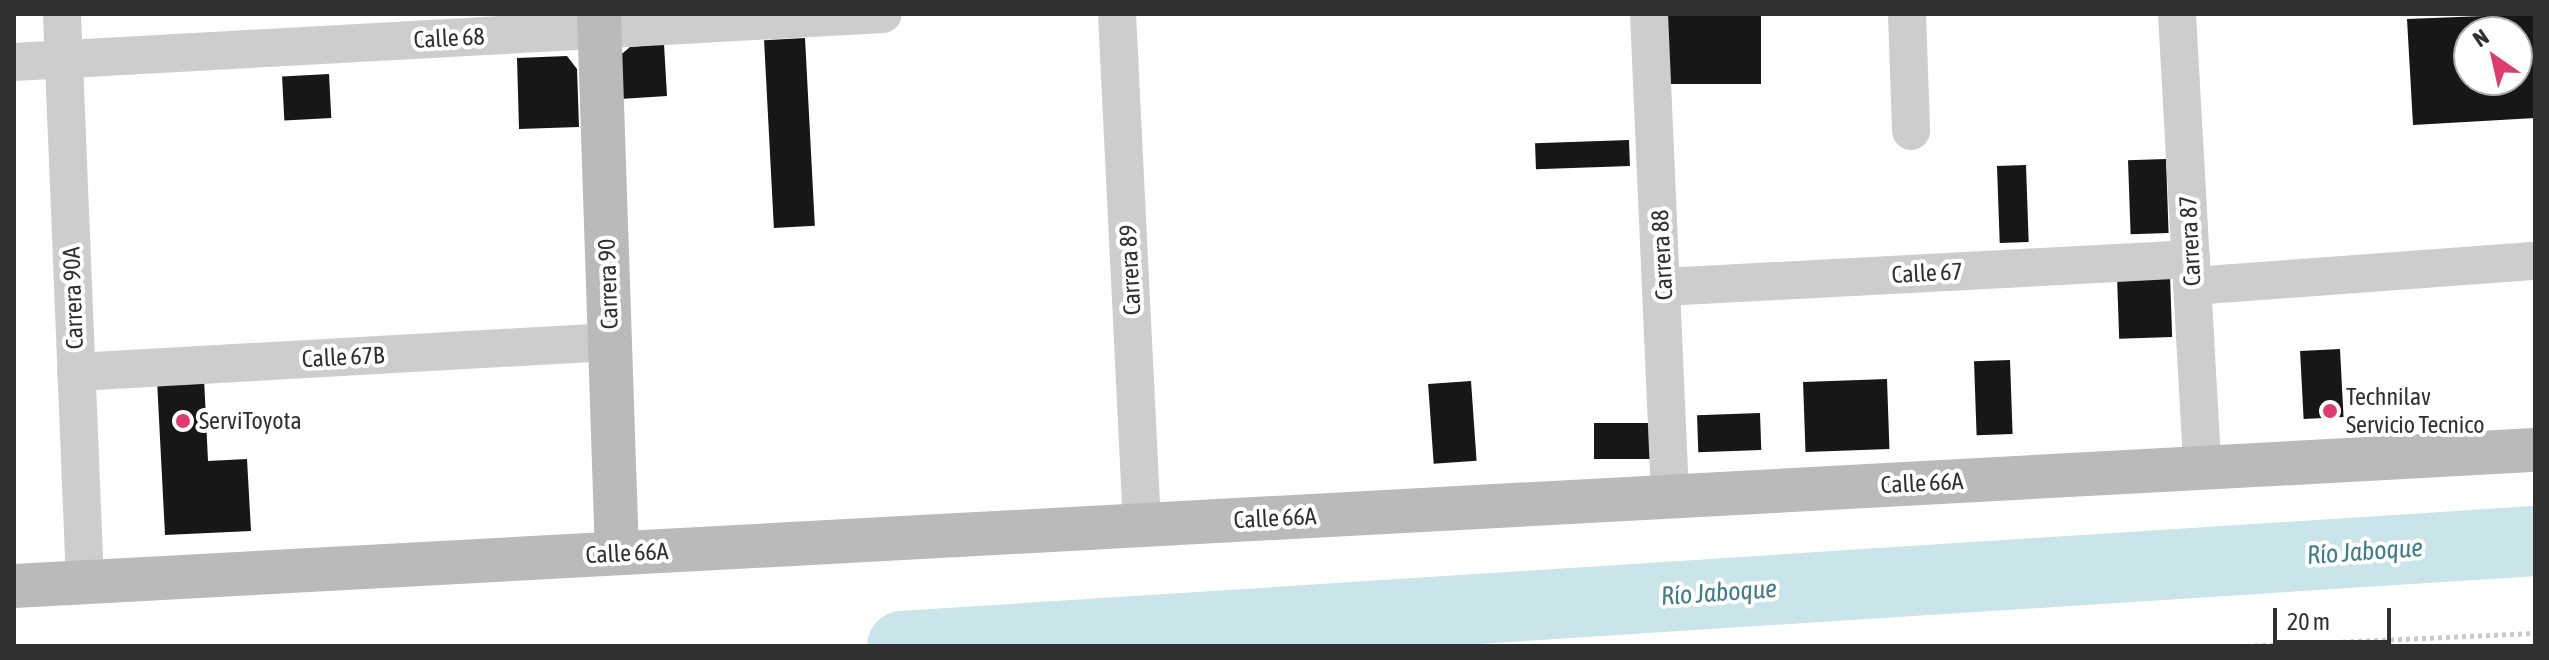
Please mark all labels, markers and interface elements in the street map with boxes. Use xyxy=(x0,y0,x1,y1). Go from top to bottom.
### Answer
north arrow xyxy=(2453,16,2533,96)
street label: Calle 68 xyxy=(413,22,485,54)
text: N xyxy=(2468,23,2493,52)
street label: Carrera 87 xyxy=(2173,195,2207,287)
street label: Carrera 88 xyxy=(1645,209,1679,301)
street label: Carrera 89 xyxy=(1113,224,1147,316)
street label: Carrera 90 xyxy=(592,238,624,330)
street label: Carrera 90A xyxy=(57,246,89,350)
street label: Calle 67 xyxy=(1891,257,1963,289)
street label: Calle 67B xyxy=(301,340,385,374)
place label: Technilav Servicio Tecnico xyxy=(2346,383,2485,439)
marker: Technilav Servicio Tecnico xyxy=(2321,402,2339,420)
place label: ServiToyota xyxy=(199,407,302,435)
marker: ServiToyota xyxy=(174,412,192,430)
street label: Calle 66A xyxy=(1880,466,1964,500)
street label: Calle 66A xyxy=(1233,501,1317,535)
water label: Río Jaboque xyxy=(2306,532,2424,572)
street label: Calle 66A xyxy=(585,536,669,570)
water label: Río Jaboque xyxy=(1660,573,1778,613)
scale bar xyxy=(2277,592,2395,642)
text: 20 m xyxy=(2287,608,2330,635)

